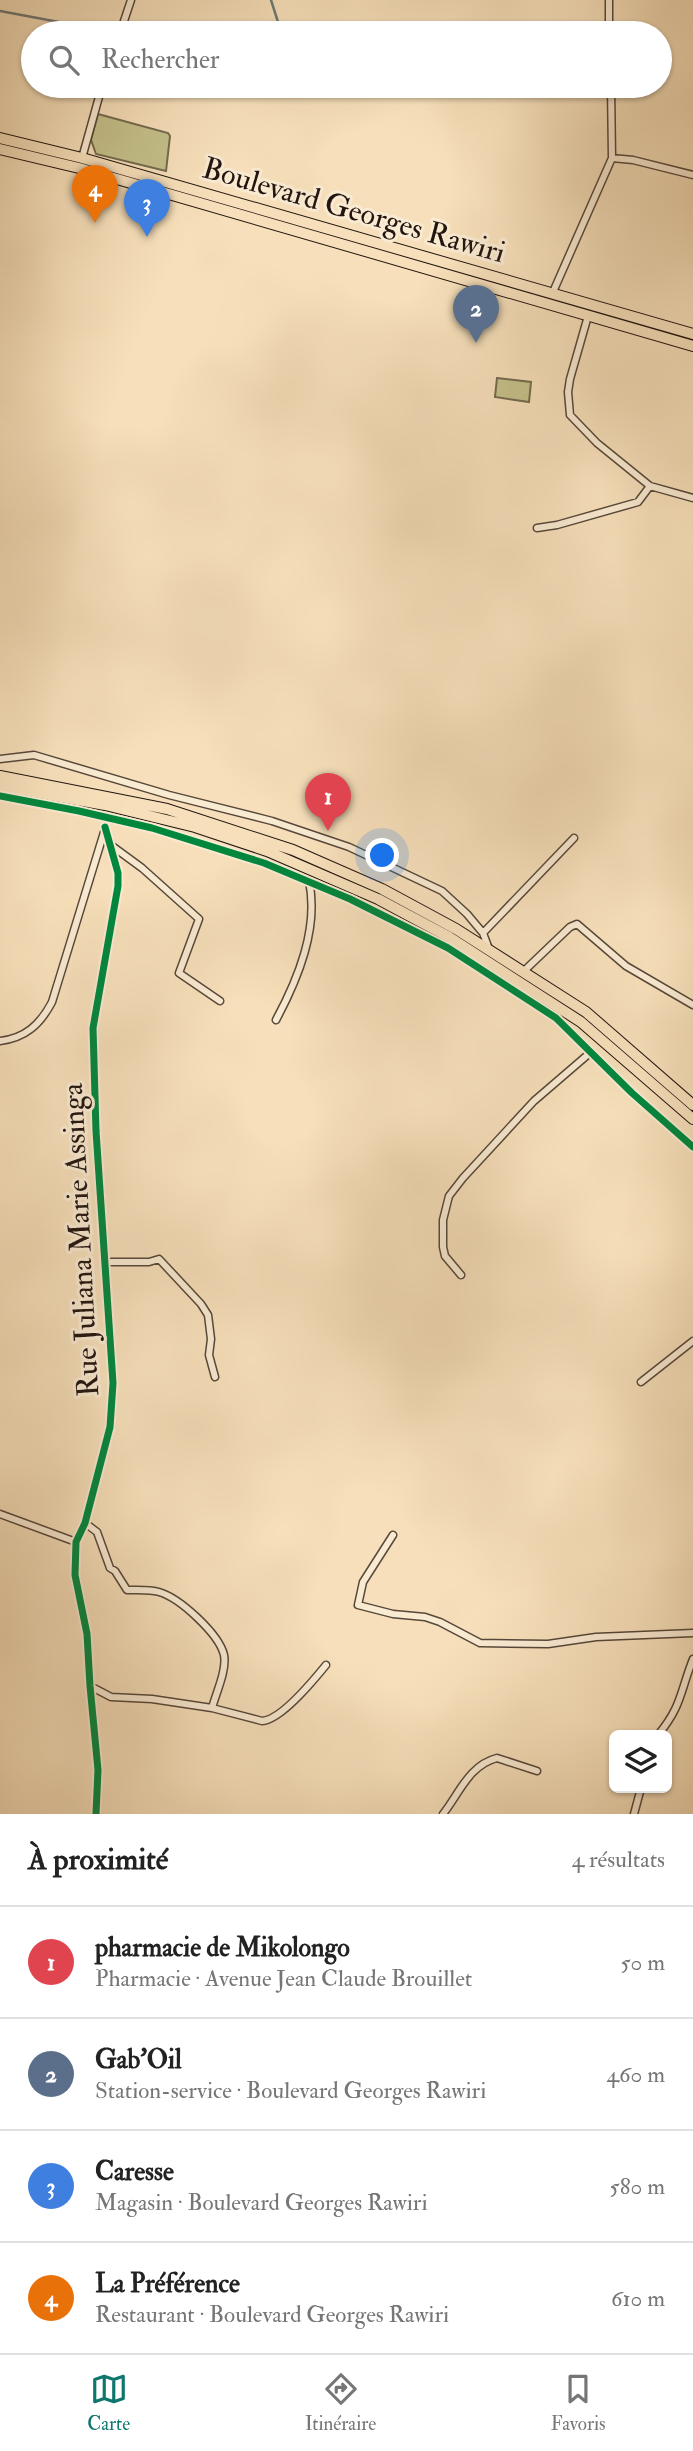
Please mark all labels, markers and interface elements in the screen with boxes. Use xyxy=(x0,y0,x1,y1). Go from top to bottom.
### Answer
search box xyxy=(21,21,672,98)
icon: search xyxy=(45,41,83,79)
text: Rechercher xyxy=(101,44,220,76)
street label: Boulevard Georges Rawiri xyxy=(198,150,510,271)
pin: 4 xyxy=(72,165,118,223)
pin: 3 xyxy=(124,179,170,237)
pin: 2 xyxy=(453,285,499,343)
pin: 1 xyxy=(305,773,351,831)
your location xyxy=(365,838,399,872)
street label: Rue Juliana Marie Assinga xyxy=(54,1082,107,1398)
map controls xyxy=(609,1730,672,1793)
button: layers xyxy=(609,1730,672,1793)
text: À proximité xyxy=(28,1841,168,1878)
text: 4 résultats xyxy=(572,1845,665,1874)
text: pharmacie de Mikolongo xyxy=(95,1932,350,1964)
text: 1 xyxy=(47,1948,55,1977)
text: 50 m xyxy=(621,1948,665,1977)
text: Pharmacie · Avenue Jean Claude Brouillet xyxy=(95,1964,472,1993)
text: Gab'Oil xyxy=(95,2044,182,2076)
text: 2 xyxy=(45,2060,57,2089)
text: 460 m xyxy=(607,2060,665,2089)
text: Station-service · Boulevard Georges Rawiri xyxy=(95,2076,486,2105)
text: Caresse xyxy=(95,2156,174,2188)
text: 3 xyxy=(47,2172,55,2201)
text: 580 m xyxy=(610,2172,665,2201)
text: Magasin · Boulevard Georges Rawiri xyxy=(95,2188,428,2217)
text: La Préférence xyxy=(95,2268,240,2300)
text: 4 xyxy=(45,2284,57,2313)
text: 610 m xyxy=(611,2284,665,2313)
text: Restaurant · Boulevard Georges Rawiri xyxy=(95,2300,449,2329)
tab: Carte xyxy=(87,2370,130,2436)
tab: Itinéraire xyxy=(305,2370,376,2436)
tab: Favoris xyxy=(551,2370,606,2436)

